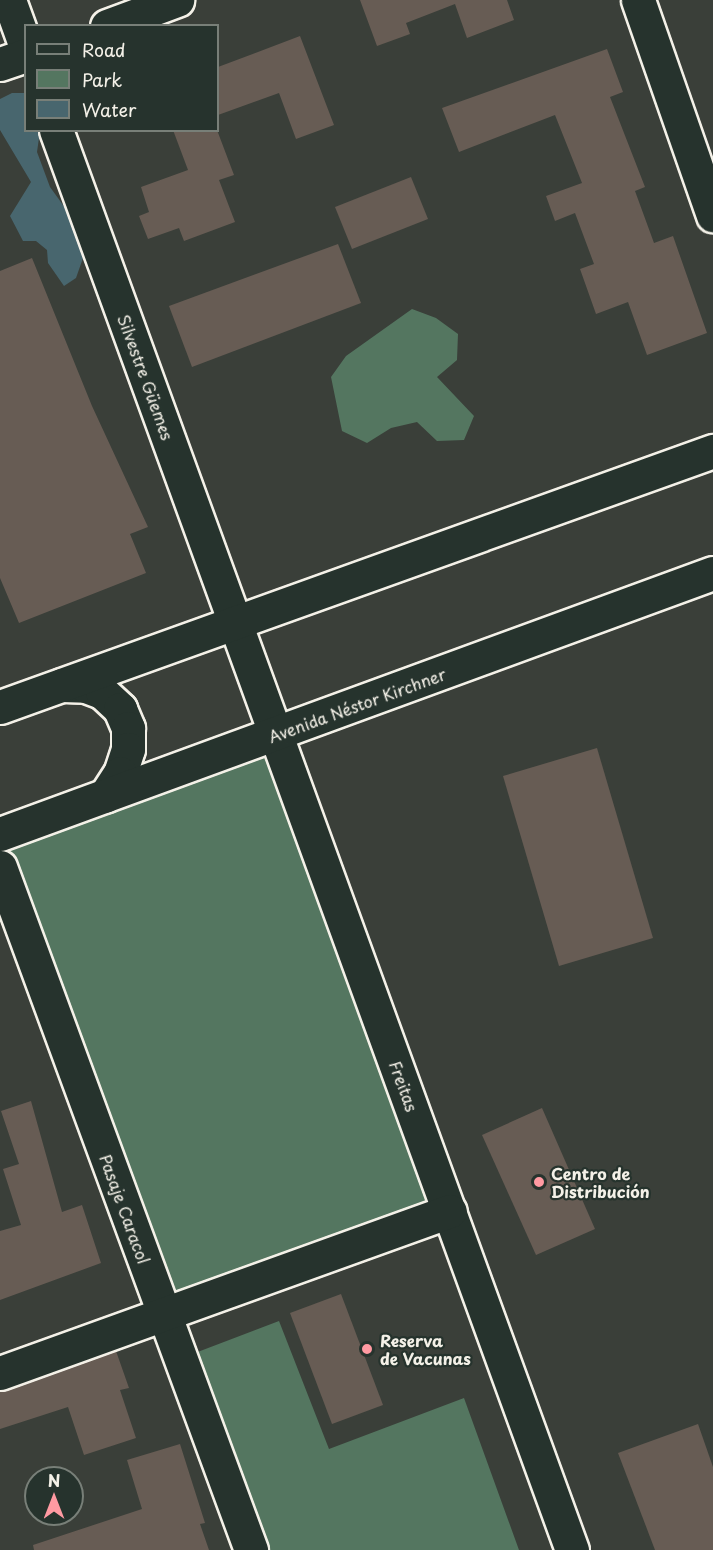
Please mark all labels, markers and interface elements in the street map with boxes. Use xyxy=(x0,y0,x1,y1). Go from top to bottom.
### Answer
legend xyxy=(24,24,219,132)
text: Road xyxy=(82,36,126,63)
text: Park xyxy=(82,66,122,93)
text: Water xyxy=(82,96,136,123)
street label: Silvestre Güemes xyxy=(114,311,178,443)
street label: Avenida Néstor Kirchner xyxy=(265,664,449,746)
street label: Freitas xyxy=(386,1058,422,1114)
street label: Pasaje Caracol xyxy=(96,1152,154,1266)
place label: Centro de Distribución xyxy=(551,1163,650,1201)
marker: Centro de Distribución xyxy=(532,1175,546,1189)
place label: Reserva de Vacunas xyxy=(380,1330,472,1368)
marker: Reserva de Vacunas xyxy=(358,1340,376,1358)
north arrow xyxy=(24,1466,84,1526)
text: N xyxy=(48,1468,60,1492)

